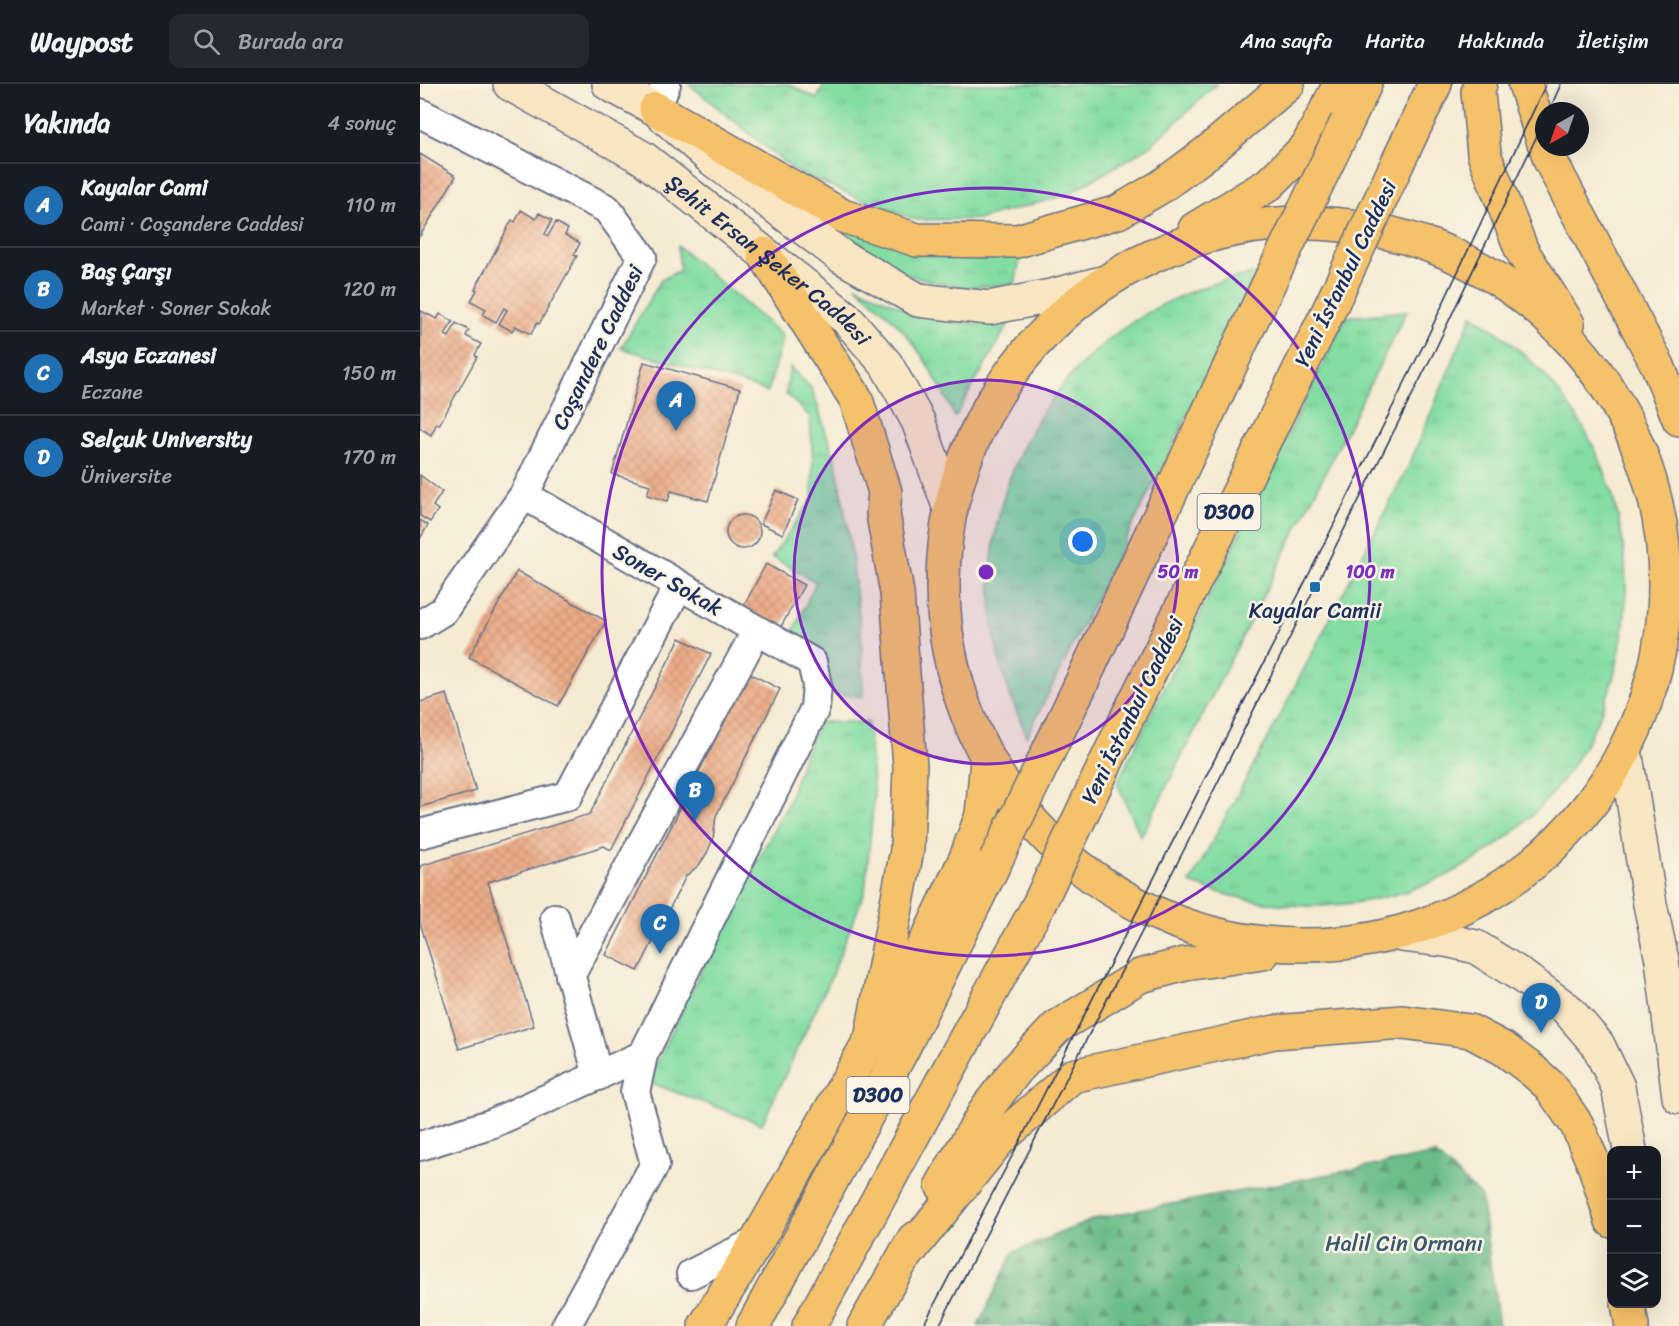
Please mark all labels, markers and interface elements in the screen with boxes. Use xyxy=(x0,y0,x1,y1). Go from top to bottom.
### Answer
search box xyxy=(169,14,589,68)
text: Waypost xyxy=(30,17,133,66)
text: Burada ara xyxy=(238,22,343,61)
text: Ana sayfa xyxy=(1240,22,1332,60)
text: Harita xyxy=(1365,22,1425,60)
text: Hakkında xyxy=(1458,22,1544,60)
text: İletişim xyxy=(1577,22,1649,60)
icon: search xyxy=(190,25,223,58)
text: Yakında xyxy=(24,100,110,146)
north arrow xyxy=(1535,102,1589,156)
text: 4 sonuç xyxy=(327,106,396,141)
street label: Şehit Ersan Şeker Caddesi xyxy=(657,164,882,356)
text: Kayalar Cami xyxy=(81,168,208,207)
street label: Yeni İstanbul Caddesi xyxy=(1283,172,1408,374)
text: A xyxy=(37,188,50,223)
text: 110 m xyxy=(346,188,396,223)
text: Cami · Coşandere Caddesi xyxy=(81,207,304,242)
text: Baş Çarşı xyxy=(81,252,172,291)
street label: Coşandere Caddesi xyxy=(541,257,655,437)
text: B xyxy=(37,272,50,307)
text: 120 m xyxy=(343,272,396,307)
text: Market · Soner Sokak xyxy=(81,291,271,326)
text: Asya Eczanesi xyxy=(81,336,216,375)
text: C xyxy=(37,356,50,391)
text: 150 m xyxy=(342,356,396,391)
text: Eczane xyxy=(81,375,143,410)
pin: A xyxy=(656,382,696,431)
text: Selçuk University xyxy=(81,420,252,459)
text: D xyxy=(38,440,49,475)
text: 170 m xyxy=(343,440,396,475)
text: Üniversite xyxy=(81,459,172,494)
road number: D300 xyxy=(1198,494,1260,530)
your location xyxy=(1068,527,1097,556)
street label: Soner Sokak xyxy=(605,532,731,627)
text: 50 m xyxy=(1158,556,1199,588)
text: 100 m xyxy=(1346,556,1395,588)
centre of rings xyxy=(976,562,996,582)
marker: Kayalar Camii xyxy=(1308,580,1322,594)
place label: Kayalar Camii xyxy=(1249,591,1382,630)
street label: Yeni İstanbul Caddesi xyxy=(1070,609,1195,811)
pin: B xyxy=(676,772,714,821)
pin: C xyxy=(640,904,680,954)
pin: D xyxy=(1522,984,1560,1033)
road number: D300 xyxy=(846,1077,910,1113)
map controls xyxy=(1607,1146,1661,1308)
button: + xyxy=(1607,1146,1661,1200)
button: − xyxy=(1607,1200,1661,1254)
park label: Halil Cin Ormanı xyxy=(1325,1224,1483,1263)
button: layers xyxy=(1607,1254,1661,1308)

